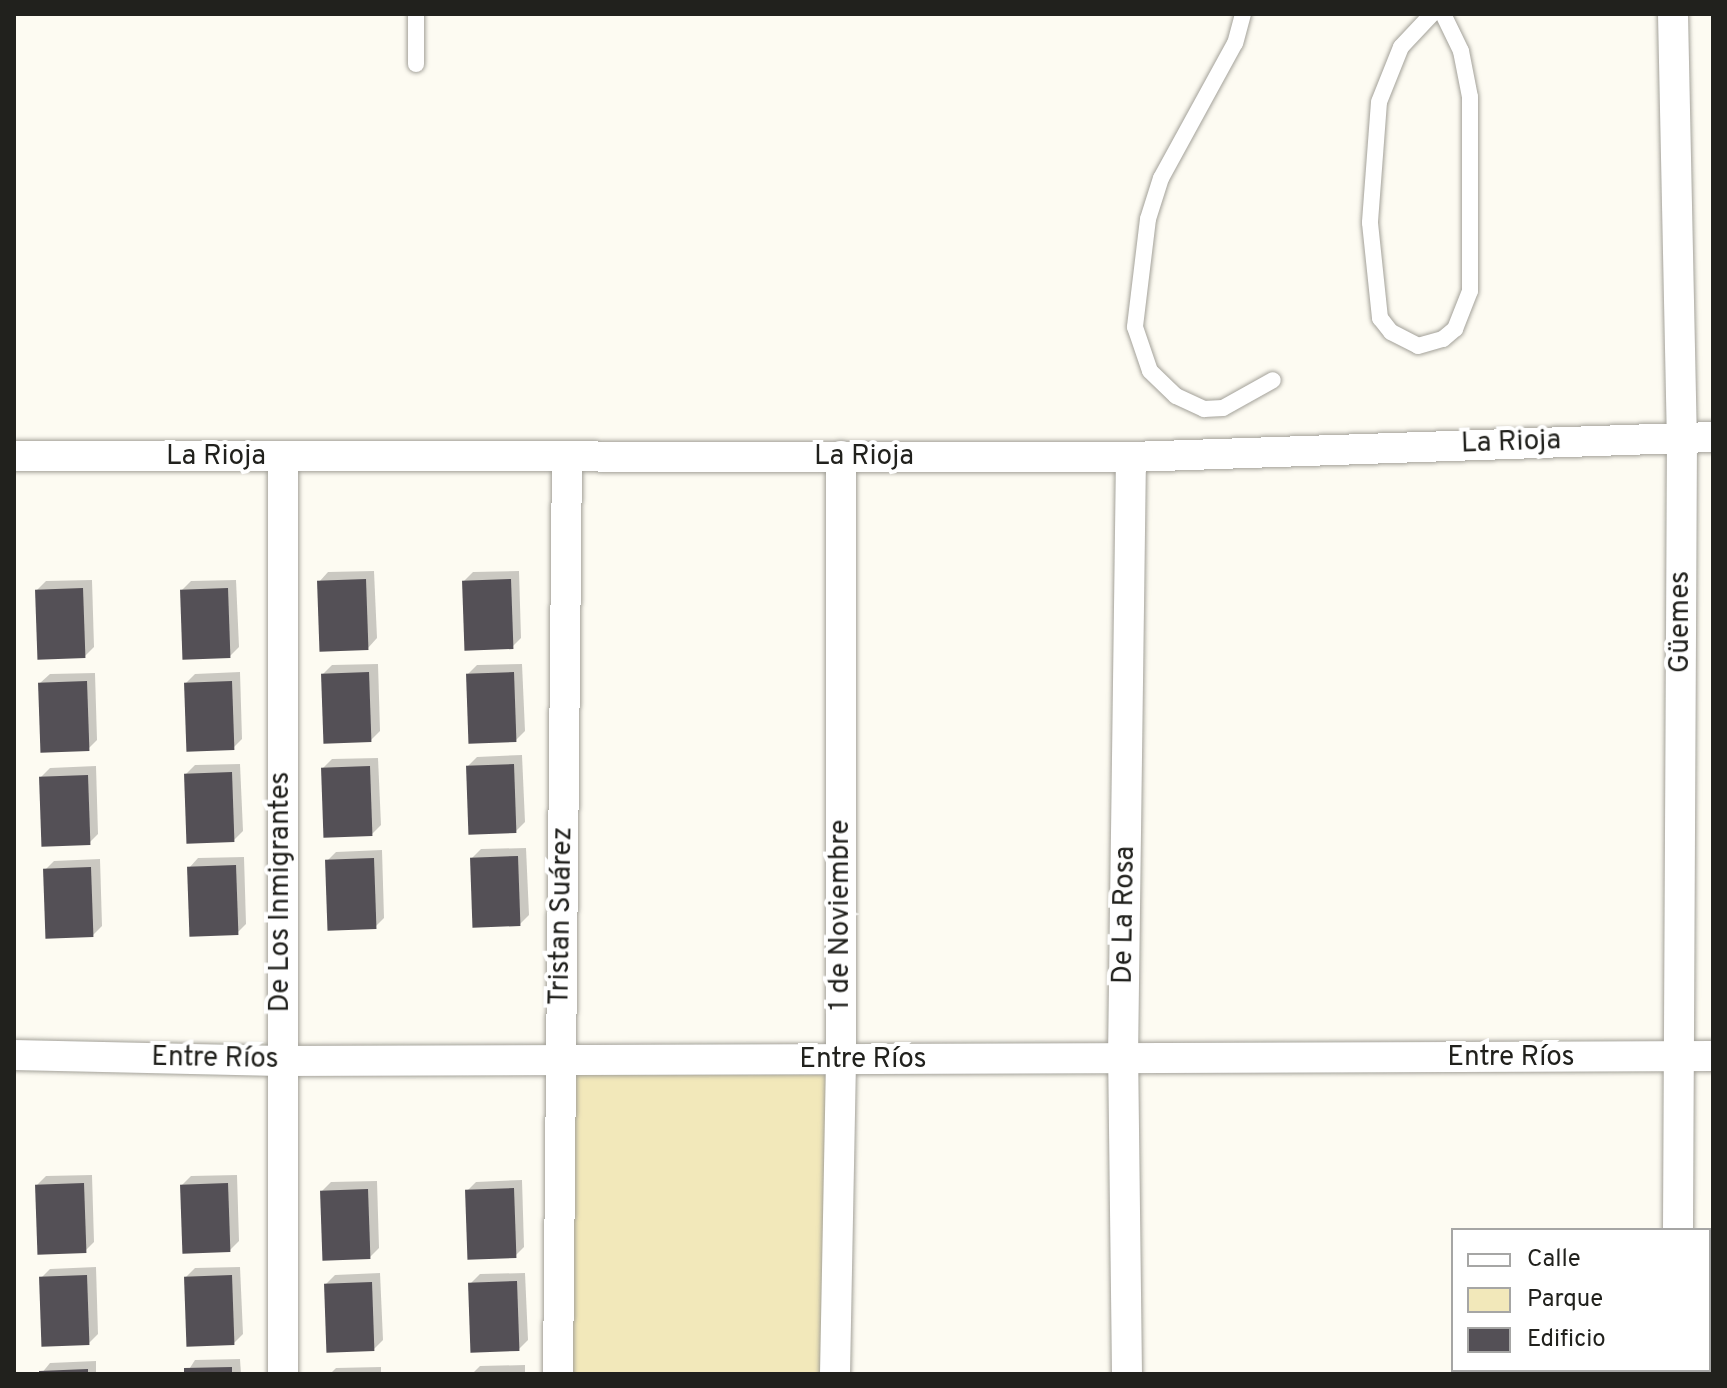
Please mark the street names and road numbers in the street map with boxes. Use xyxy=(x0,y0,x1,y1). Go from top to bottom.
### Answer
street label: La Rioja xyxy=(1460,424,1562,462)
street label: La Rioja xyxy=(166,440,266,474)
street label: La Rioja xyxy=(814,440,914,474)
street label: Güemes xyxy=(1664,571,1698,673)
street label: De Los Inmigrantes xyxy=(264,772,298,1012)
street label: 1 de Noviembre xyxy=(824,819,858,1011)
street label: Tristan Suárez xyxy=(544,826,580,1006)
street label: De La Rosa xyxy=(1107,846,1143,984)
street label: Entre Ríos xyxy=(151,1041,279,1077)
street label: Entre Ríos xyxy=(1447,1041,1575,1075)
street label: Entre Ríos xyxy=(799,1043,927,1077)

